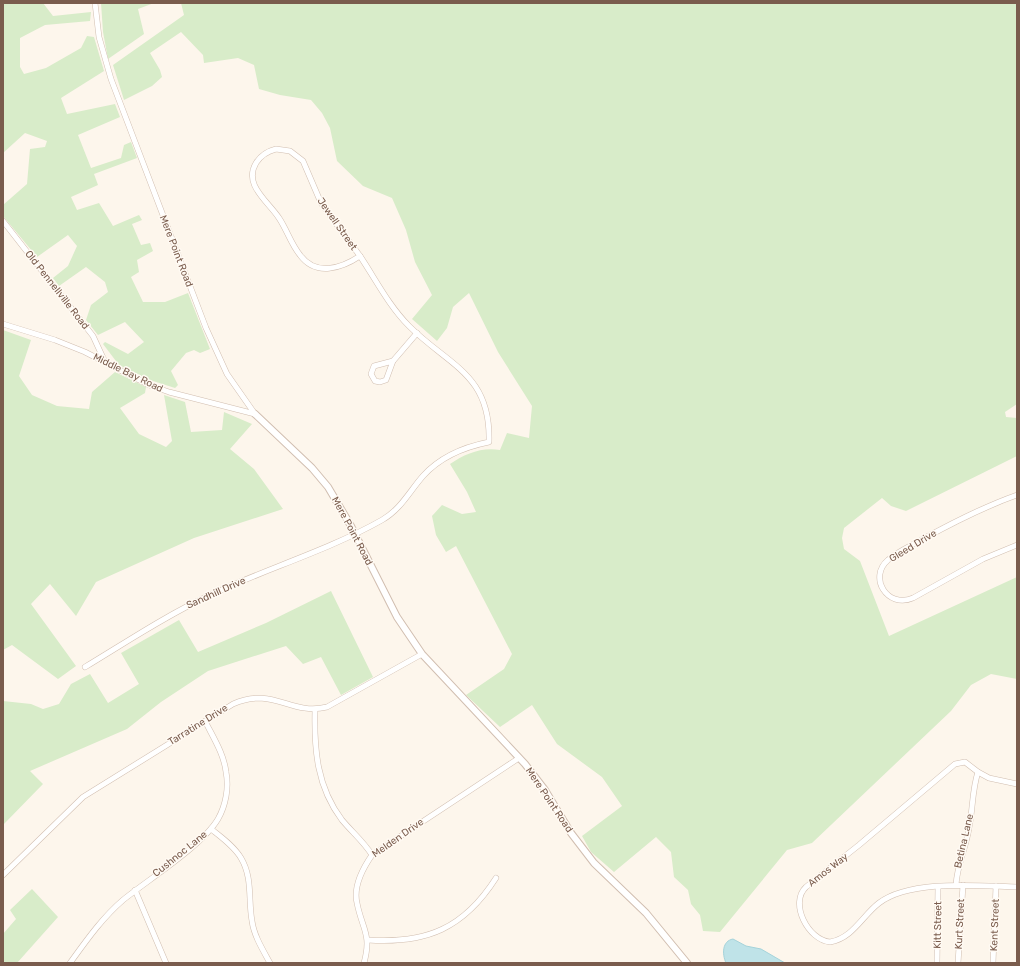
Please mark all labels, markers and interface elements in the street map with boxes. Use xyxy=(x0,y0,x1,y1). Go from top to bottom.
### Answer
street label: Jewell Street xyxy=(314,195,360,253)
street label: Mere Point Road xyxy=(157,213,195,289)
street label: Old Pennellville Road xyxy=(23,248,92,332)
street label: Middle Bay Road xyxy=(91,351,165,395)
street label: Mere Point Road xyxy=(329,495,375,567)
street label: Gleed Drive xyxy=(887,527,939,565)
street label: Sandhill Drive xyxy=(184,574,248,611)
street label: Tarratine Drive xyxy=(166,702,230,748)
street label: Mere Point Road xyxy=(523,765,575,835)
street label: Betina Lane xyxy=(952,812,976,869)
street label: Melden Drive xyxy=(370,816,426,860)
street label: Cushnoc Lane xyxy=(150,828,210,880)
street label: Amos Way xyxy=(806,850,851,889)
street label: Kurt Street xyxy=(953,898,967,950)
street label: Kent Street xyxy=(988,898,1002,951)
street label: Kitt Street xyxy=(932,901,944,949)

